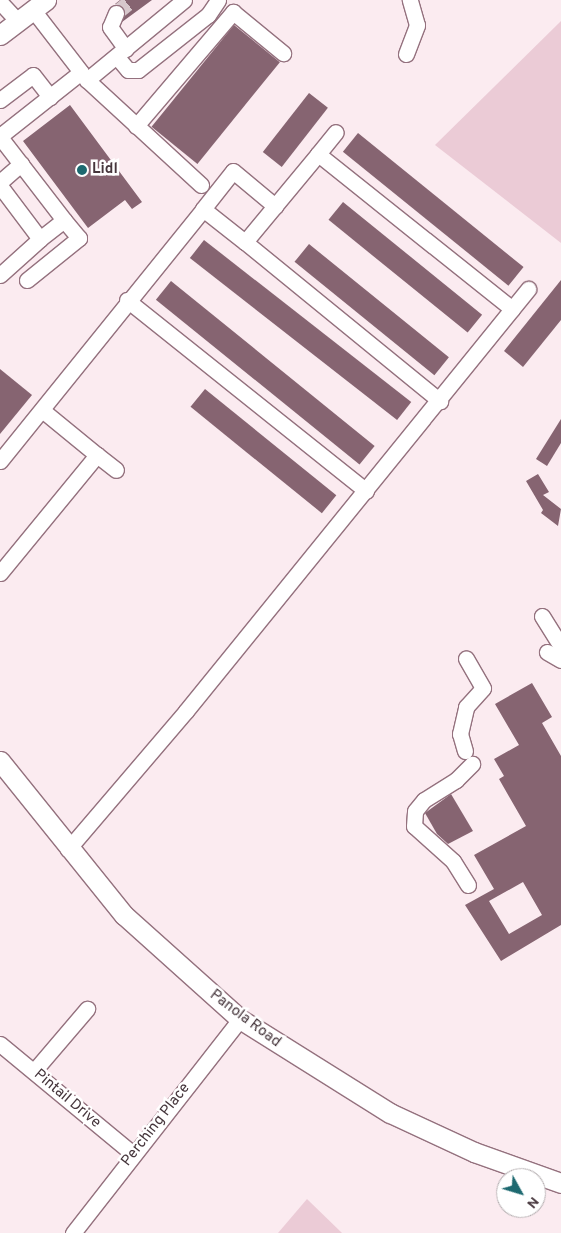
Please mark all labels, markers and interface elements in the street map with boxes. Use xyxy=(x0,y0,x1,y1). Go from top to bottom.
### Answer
place label: Lidl xyxy=(92,161,118,179)
marker: Lidl xyxy=(76,164,88,176)
street label: Panola Road xyxy=(206,986,284,1052)
street label: Pintail Drive xyxy=(30,1066,104,1132)
street label: Perching Place xyxy=(118,1080,194,1170)
north arrow xyxy=(496,1168,546,1218)
text: N xyxy=(522,1193,542,1211)

